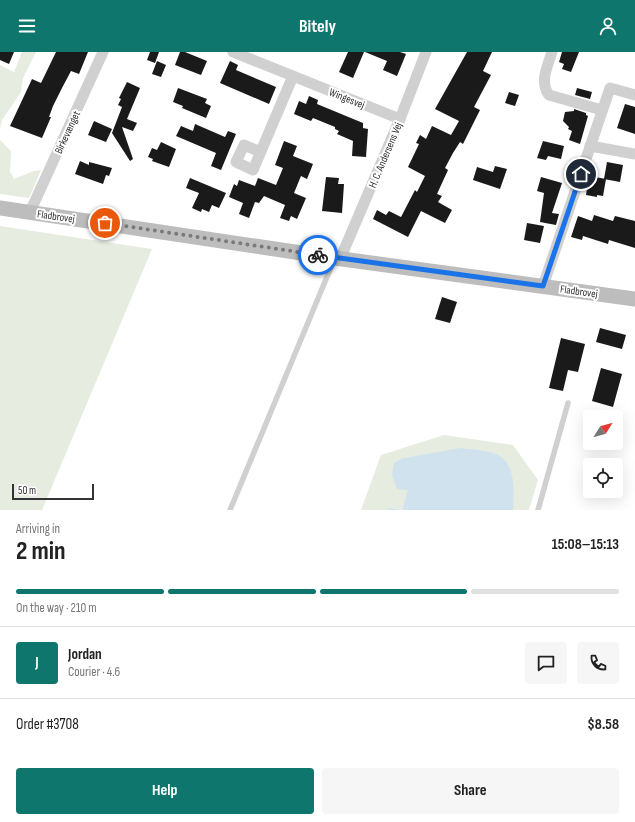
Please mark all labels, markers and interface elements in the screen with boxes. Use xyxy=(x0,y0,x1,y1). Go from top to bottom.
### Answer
icon: menu xyxy=(16,15,38,37)
icon: person xyxy=(597,15,619,37)
text: Bitely xyxy=(299,16,336,37)
street label: Wingesvej xyxy=(327,85,366,111)
street label: Birkevænget xyxy=(52,108,83,156)
street label: H. C. Andersens Vej xyxy=(366,120,405,190)
pin xyxy=(564,157,598,191)
icon: home xyxy=(570,163,592,185)
pin xyxy=(88,206,122,240)
street label: Fladbrovej xyxy=(36,207,75,226)
icon: bag xyxy=(94,212,116,234)
courier xyxy=(298,235,338,275)
icon: bike xyxy=(307,244,329,266)
street label: Fladbrovej xyxy=(559,282,598,301)
north arrow xyxy=(583,410,623,450)
map controls xyxy=(583,410,623,498)
button: locate xyxy=(583,458,623,498)
scale bar xyxy=(12,482,94,501)
text: 50 m xyxy=(18,484,36,497)
text: Arriving in xyxy=(16,521,60,537)
text: 15:08–15:13 xyxy=(552,535,619,554)
text: 2 min xyxy=(16,536,66,567)
text: On the way · 210 m xyxy=(16,600,97,616)
button: chat xyxy=(525,642,567,684)
button: phone xyxy=(577,642,619,684)
text: Jordan xyxy=(68,645,102,664)
text: J xyxy=(35,653,39,672)
text: Courier · 4.6 xyxy=(68,664,120,680)
text: Order #3708 xyxy=(16,715,79,734)
text: $8.58 xyxy=(587,715,619,734)
button: Help xyxy=(16,768,314,814)
button: Share xyxy=(322,768,619,814)

